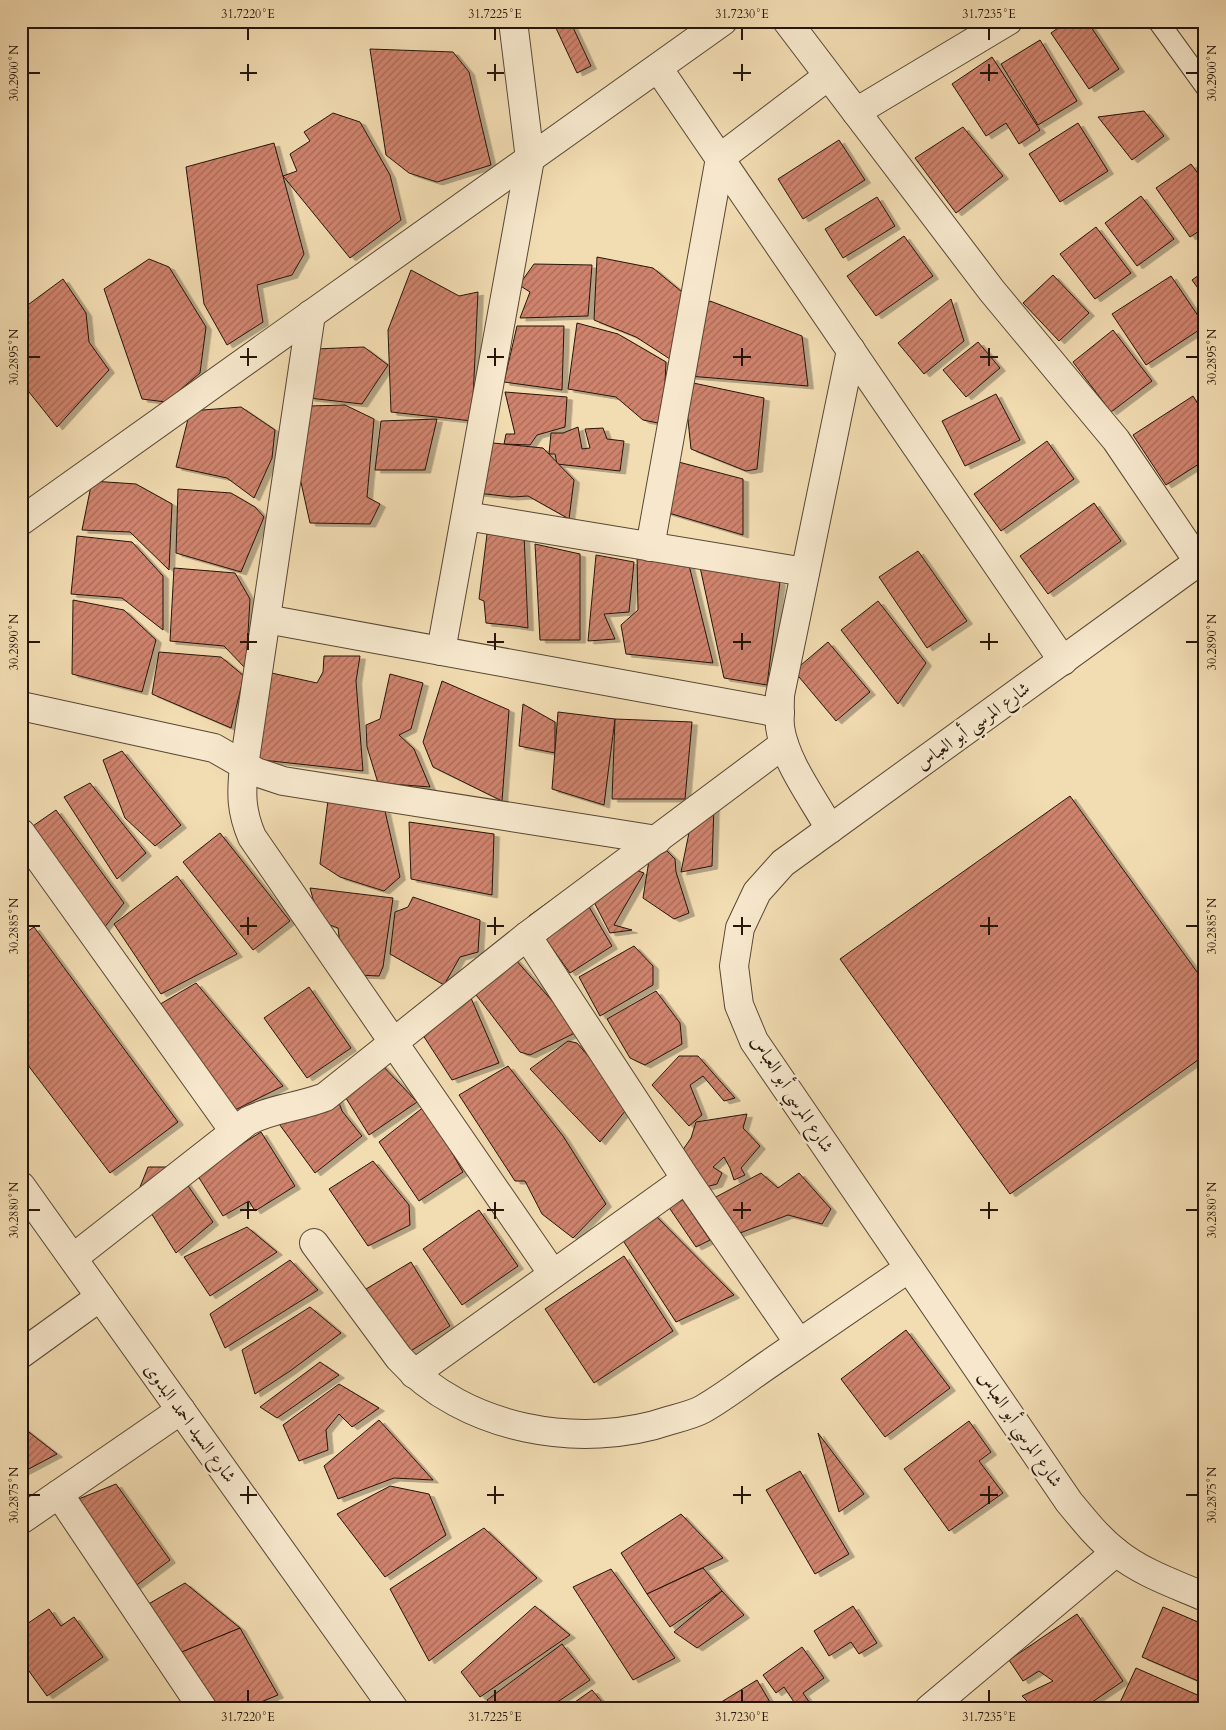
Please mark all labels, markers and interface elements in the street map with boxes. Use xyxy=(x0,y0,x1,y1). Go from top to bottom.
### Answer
text: 31.7220°E xyxy=(221,6,275,22)
text: 31.7225°E xyxy=(468,6,522,22)
text: 31.7230°E xyxy=(715,6,769,22)
text: 31.7235°E xyxy=(962,6,1016,22)
text: 30.2900°N xyxy=(6,44,22,101)
text: 30.2900°N xyxy=(1204,44,1220,101)
text: 30.2895°N xyxy=(6,328,22,385)
text: 30.2895°N xyxy=(1204,328,1220,385)
text: 30.2890°N xyxy=(6,613,22,670)
text: 30.2890°N xyxy=(1204,613,1220,670)
street label: شارع المرسي أبو العباس xyxy=(910,675,1037,779)
text: 30.2885°N xyxy=(6,897,22,954)
text: 30.2885°N xyxy=(1204,897,1220,954)
street label: شارع المرسي أبو العباس xyxy=(741,1030,840,1160)
text: 30.2880°N xyxy=(6,1181,22,1238)
text: 30.2880°N xyxy=(1204,1181,1220,1238)
street label: شارع السيد احمد البدوى xyxy=(136,1358,242,1489)
street label: شارع المرسي أبو العباس xyxy=(968,1365,1069,1494)
text: 30.2875°N xyxy=(6,1466,22,1523)
text: 30.2875°N xyxy=(1204,1466,1220,1523)
text: 31.7220°E xyxy=(221,1709,275,1725)
text: 31.7225°E xyxy=(468,1709,522,1725)
text: 31.7230°E xyxy=(715,1709,769,1725)
text: 31.7235°E xyxy=(962,1709,1016,1725)

